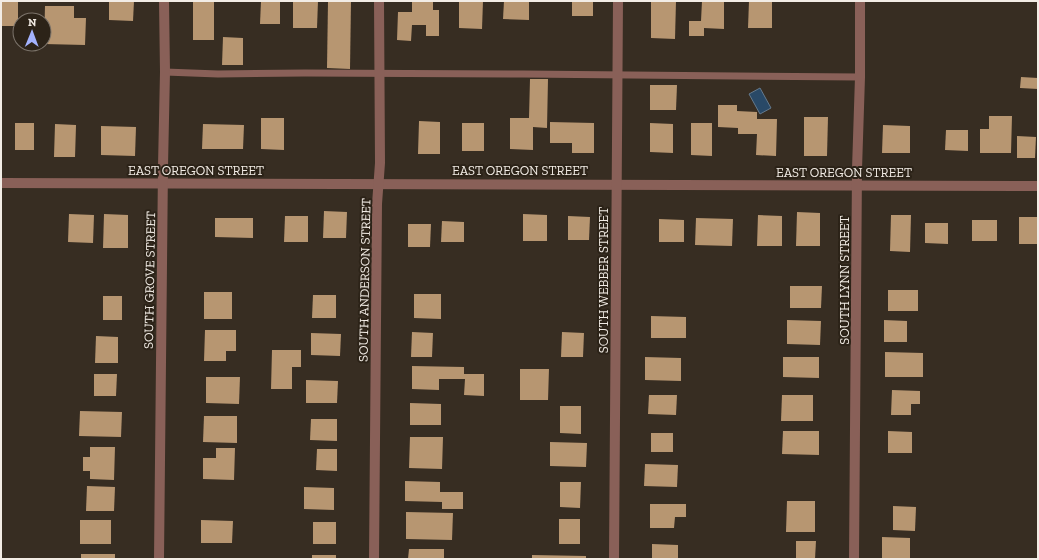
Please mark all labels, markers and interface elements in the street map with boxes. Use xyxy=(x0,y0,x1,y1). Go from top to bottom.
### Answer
north arrow xyxy=(12,12,52,52)
text: N xyxy=(28,16,37,29)
street label: EAST OREGON STREET xyxy=(128,163,264,178)
street label: EAST OREGON STREET xyxy=(452,163,588,178)
street label: EAST OREGON STREET xyxy=(776,165,912,180)
street label: SOUTH ANDERSON STREET xyxy=(356,198,373,362)
street label: SOUTH WEBBER STREET xyxy=(596,207,611,353)
street label: SOUTH GROVE STREET xyxy=(141,211,158,349)
street label: SOUTH LYNN STREET xyxy=(837,215,852,345)

